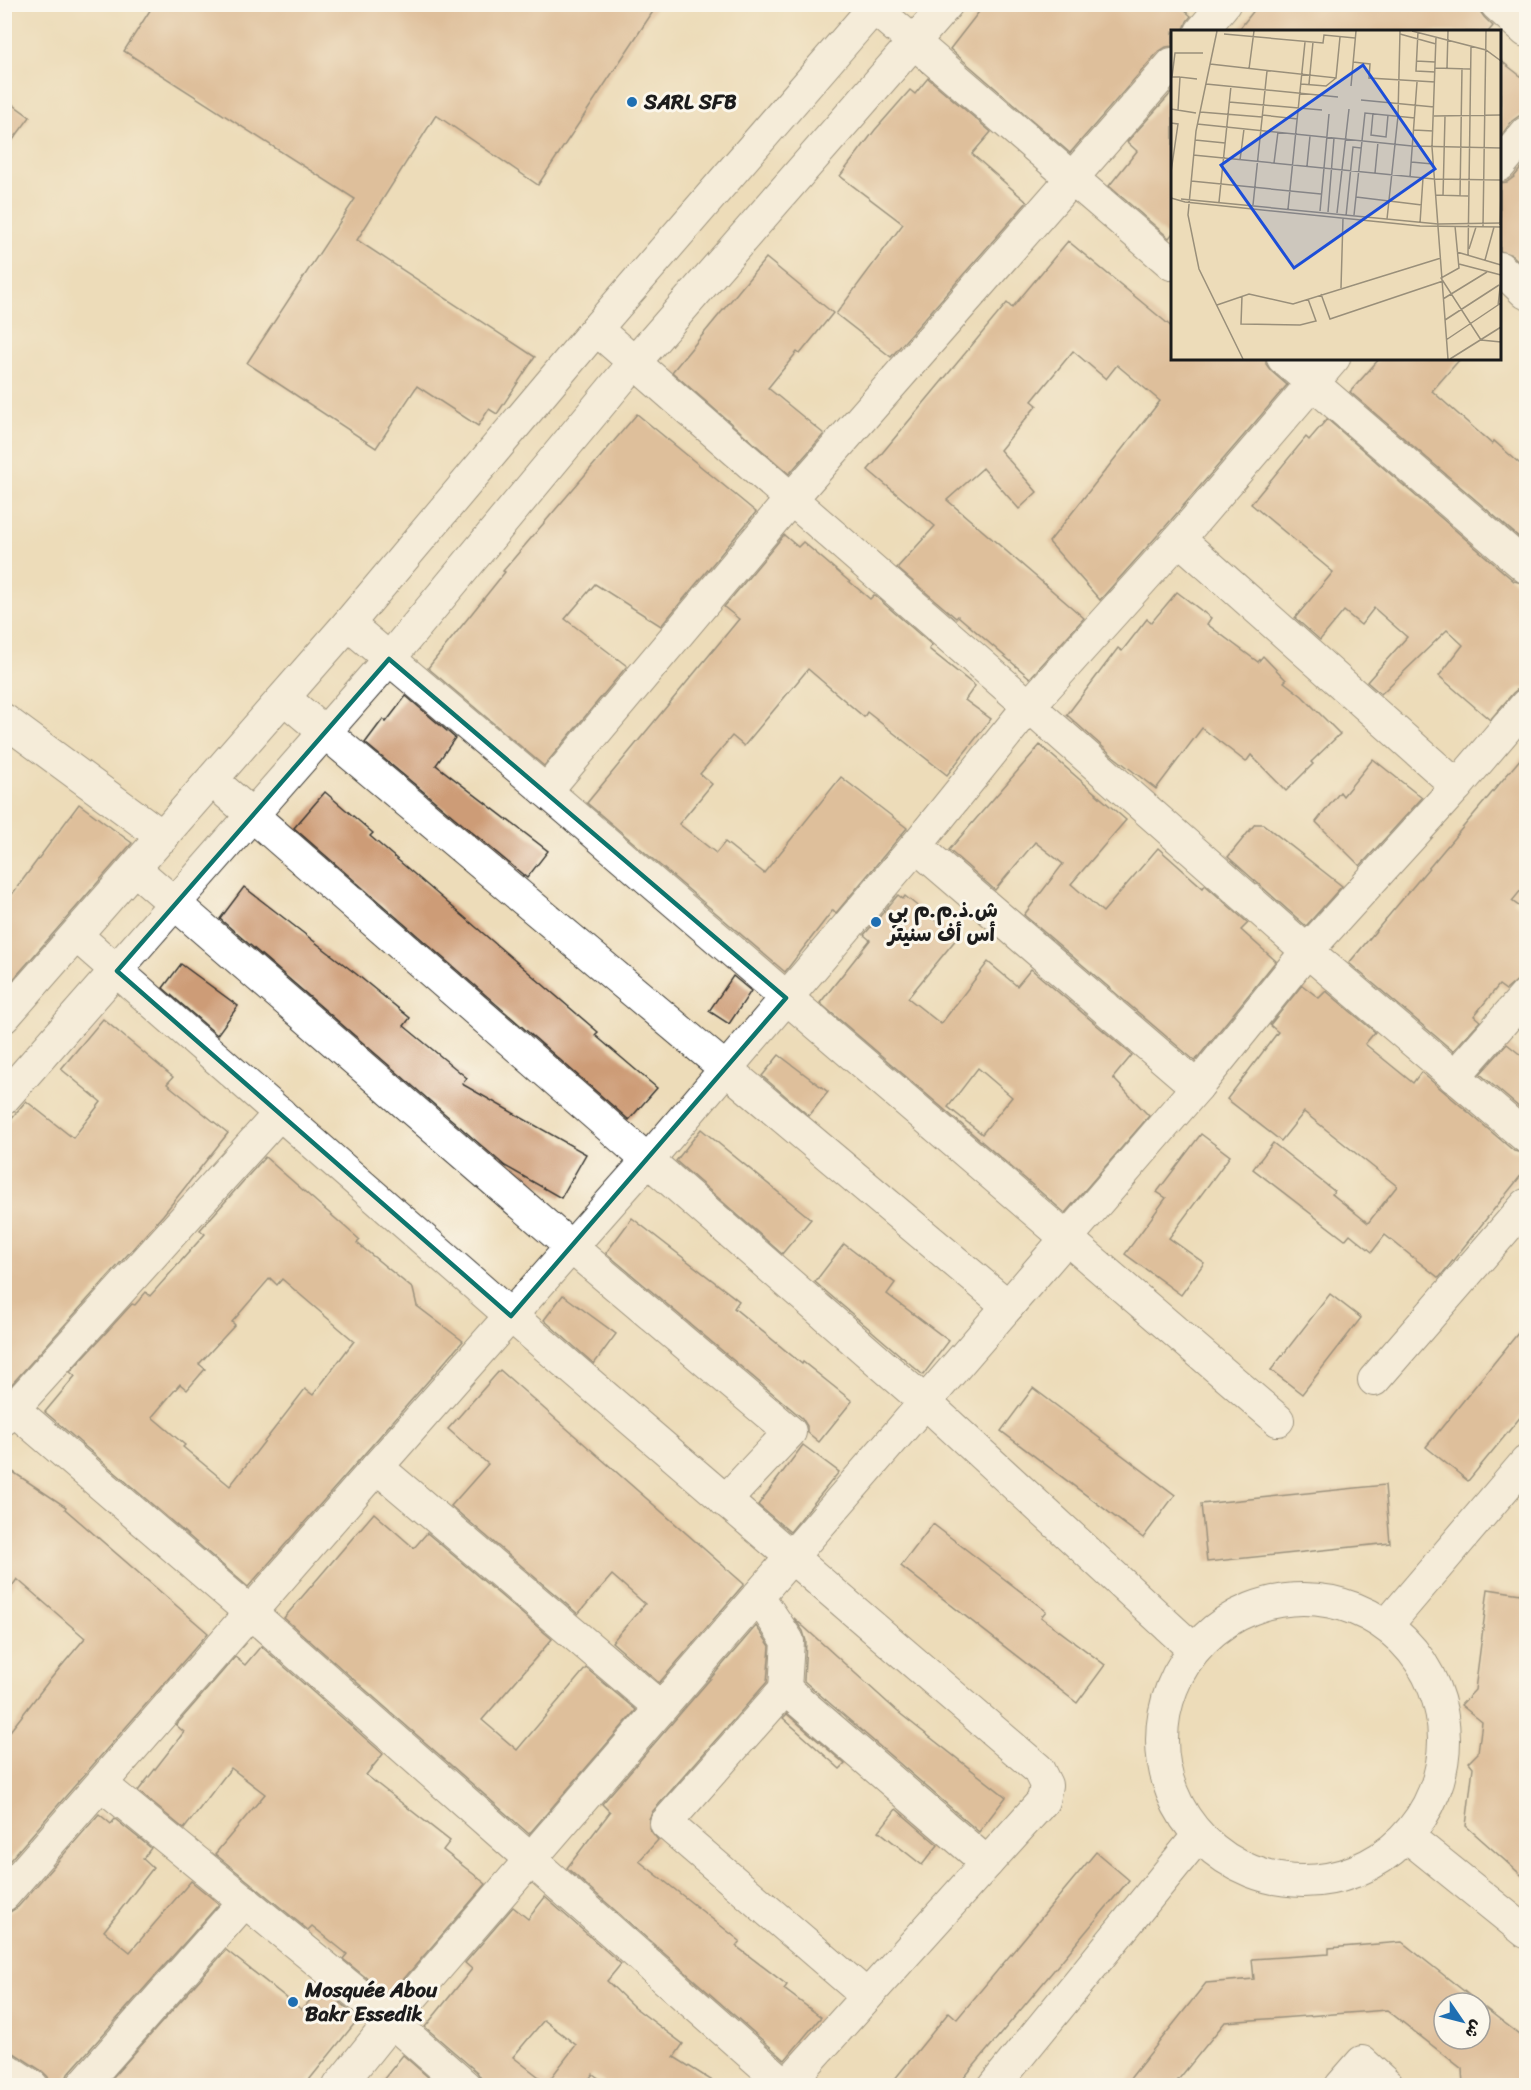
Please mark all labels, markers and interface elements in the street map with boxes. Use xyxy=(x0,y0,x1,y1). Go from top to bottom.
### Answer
inset map xyxy=(1171,30,1501,360)
place label: SARL SFB xyxy=(643,83,737,121)
marker: SARL SFB xyxy=(625,95,639,109)
place label: ش.ذ.م.م بي أس أف سنيتر xyxy=(886,891,998,953)
marker: ش.ذ.م.م بي أس أف سنيتر xyxy=(869,915,883,929)
place label: Mosquée Abou Bakr Essedik xyxy=(304,1971,438,2033)
north arrow xyxy=(1432,1991,1492,2051)
marker: Mosquée Abou Bakr Essedik xyxy=(286,1995,300,2009)
text: ش xyxy=(1457,2014,1491,2045)

